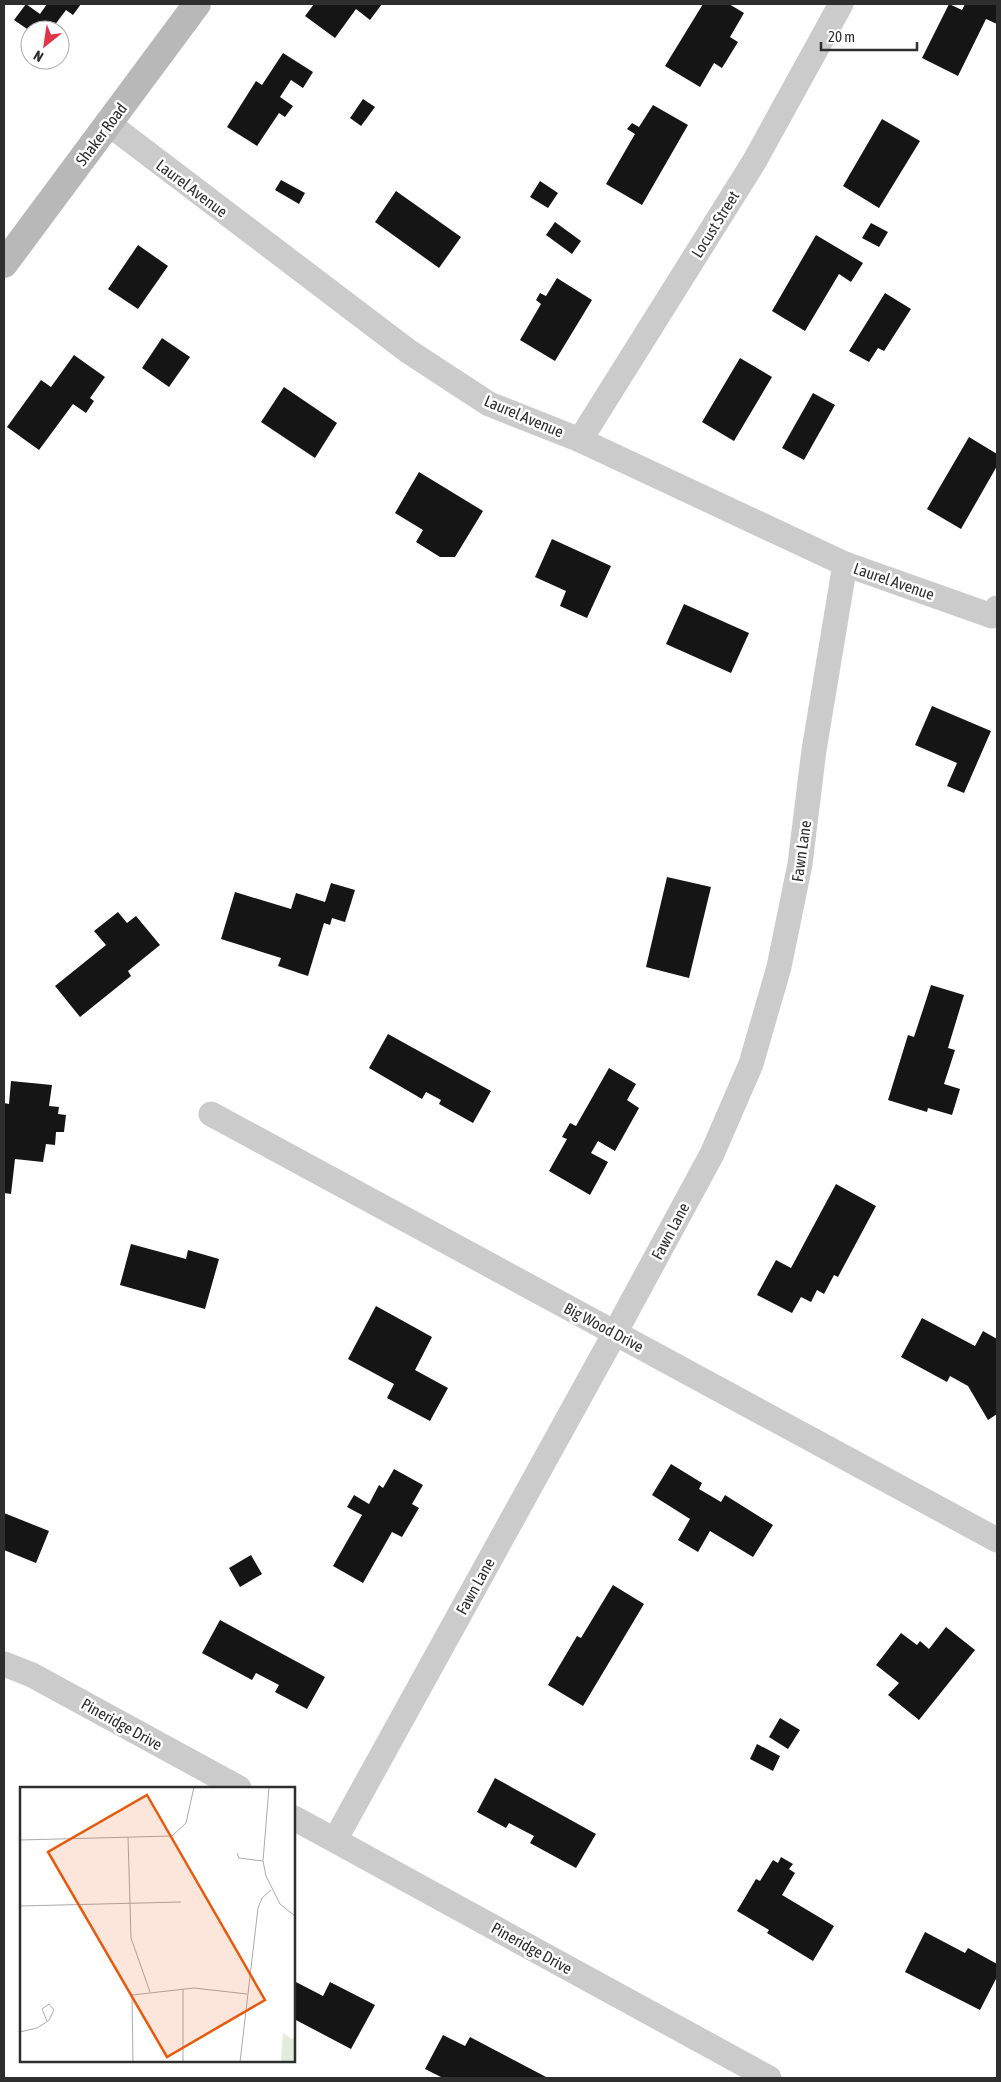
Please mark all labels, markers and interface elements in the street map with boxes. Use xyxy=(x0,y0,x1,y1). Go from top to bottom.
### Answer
north arrow xyxy=(20,20,70,70)
scale bar xyxy=(821,20,917,52)
text: 20 m xyxy=(828,28,855,45)
text: N xyxy=(31,47,46,65)
street label: Shaker Road xyxy=(72,99,130,169)
street label: Laurel Avenue xyxy=(153,156,231,220)
street label: Locust Street xyxy=(688,187,743,261)
street label: Laurel Avenue xyxy=(482,391,566,441)
street label: Laurel Avenue xyxy=(851,559,937,603)
street label: Fawn Lane xyxy=(788,819,814,883)
street label: Fawn Lane xyxy=(648,1200,692,1262)
street label: Big Wood Drive xyxy=(561,1299,647,1356)
street label: Fawn Lane xyxy=(452,1555,498,1617)
street label: Pineridge Drive xyxy=(78,1694,165,1754)
inset map xyxy=(20,1787,295,2062)
street label: Pineridge Drive xyxy=(488,1918,575,1978)

